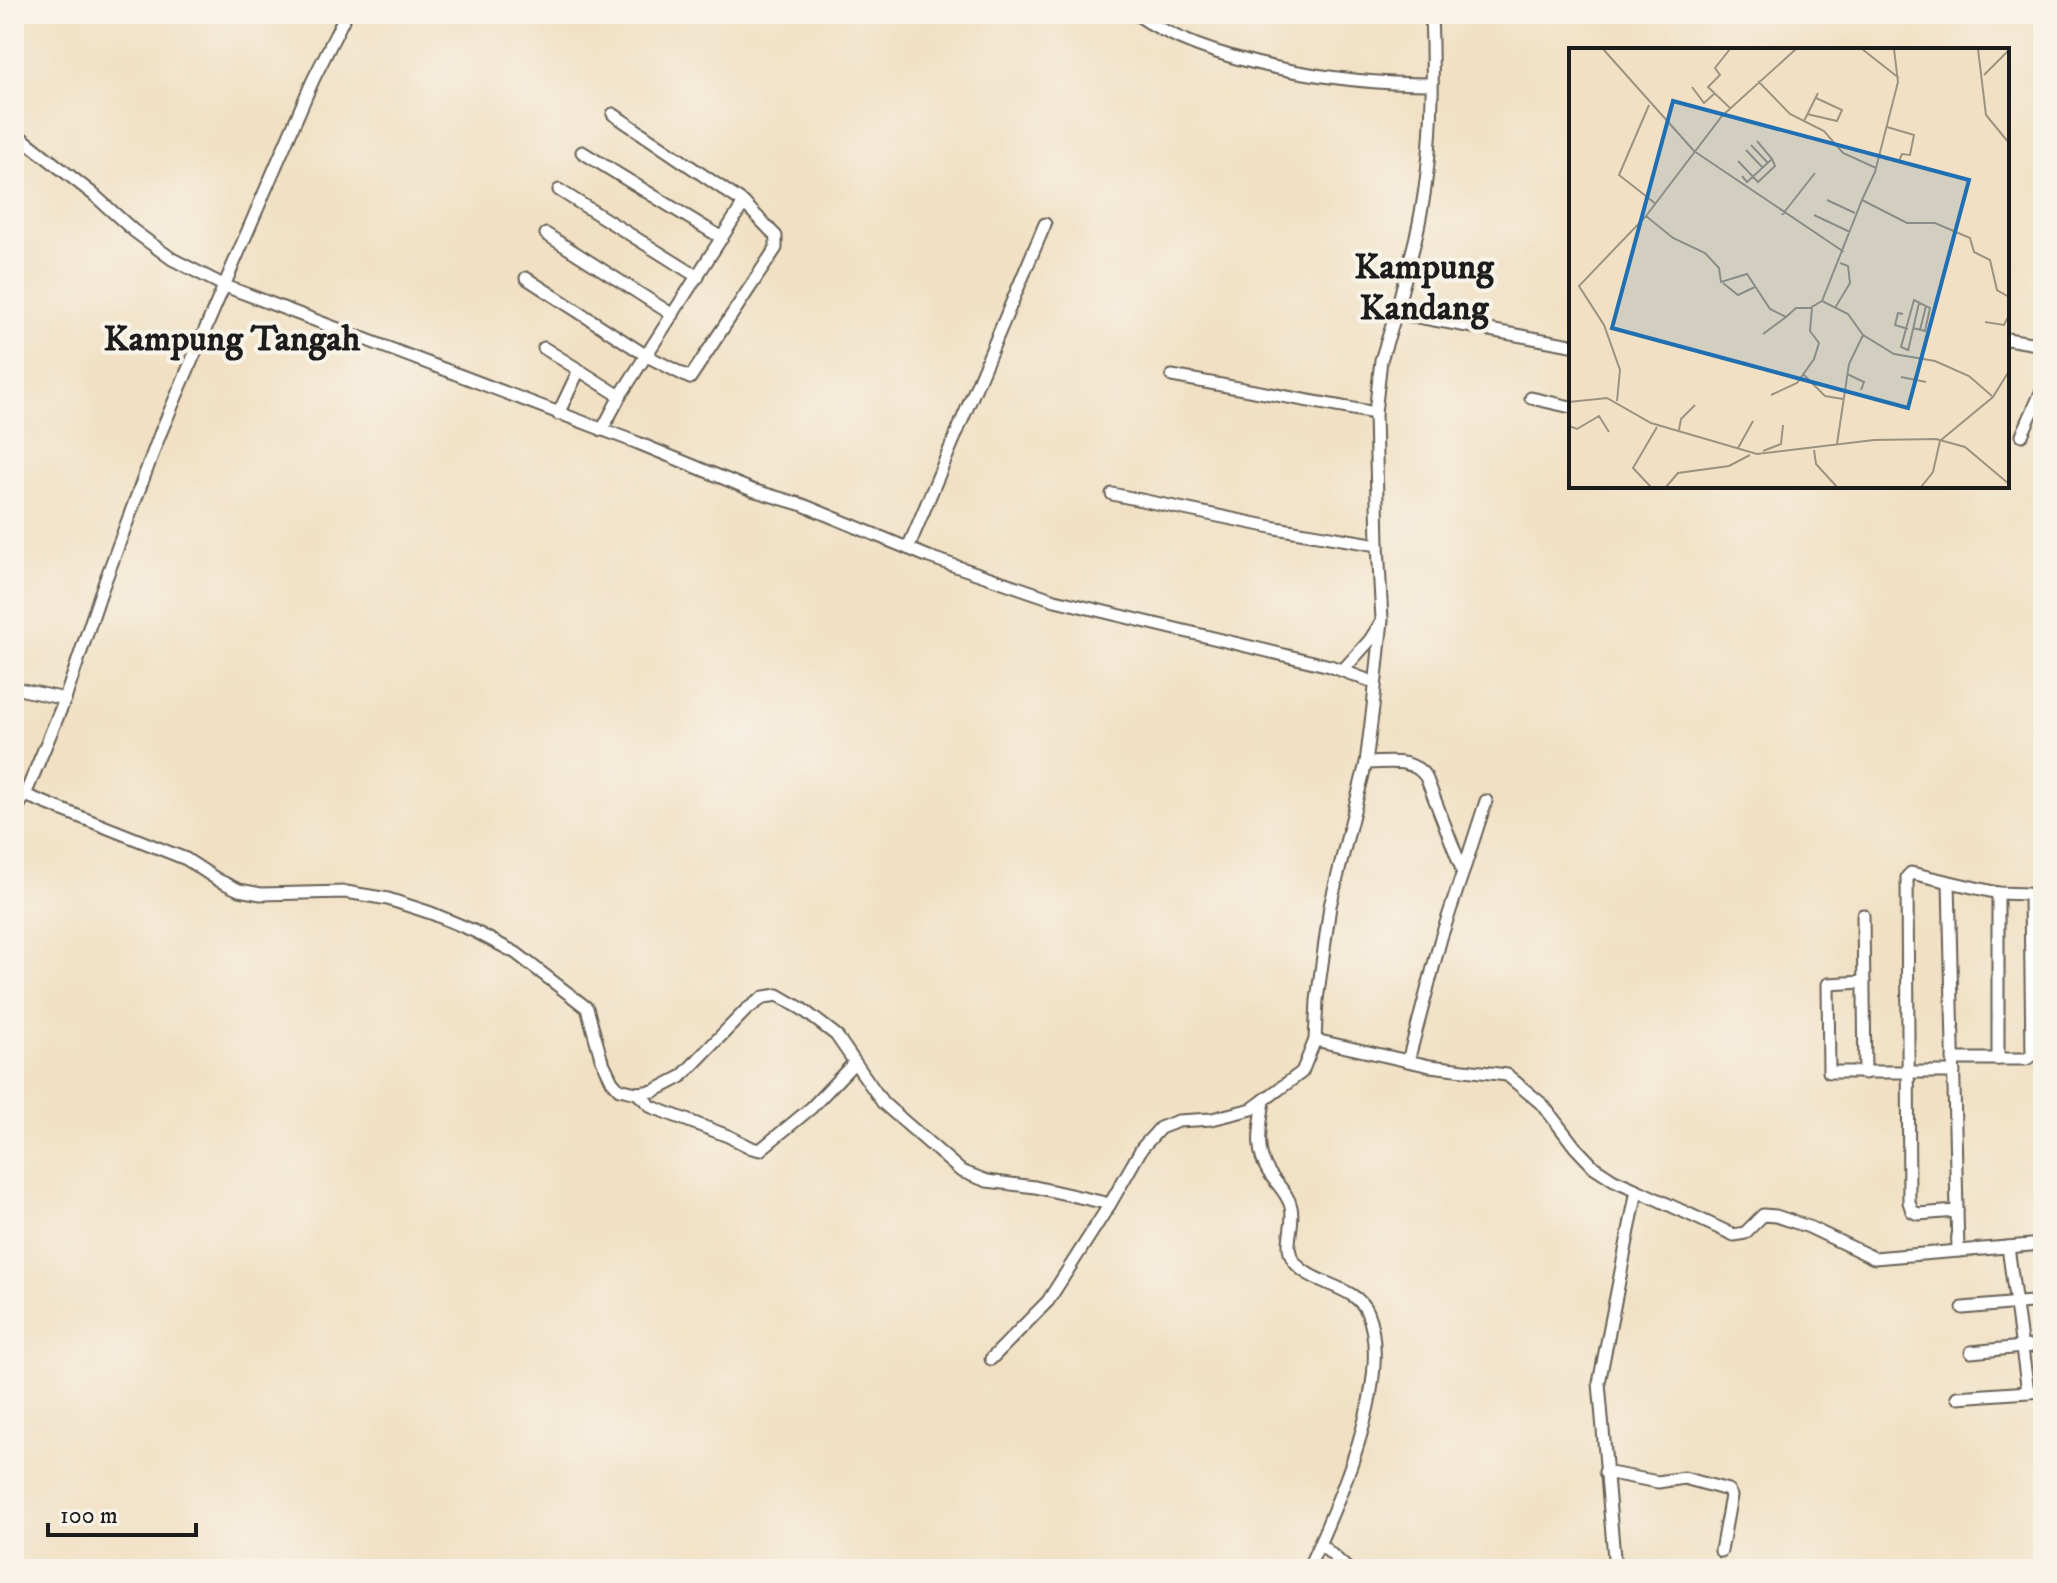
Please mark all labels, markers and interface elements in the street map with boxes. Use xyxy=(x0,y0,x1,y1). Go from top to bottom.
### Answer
inset map xyxy=(1569,48,2009,488)
district label: Kampung Kandang xyxy=(1354,245,1495,331)
district label: Kampung Tangah xyxy=(104,317,361,362)
scale bar xyxy=(48,1487,196,1537)
text: 100 m xyxy=(60,1501,118,1531)

